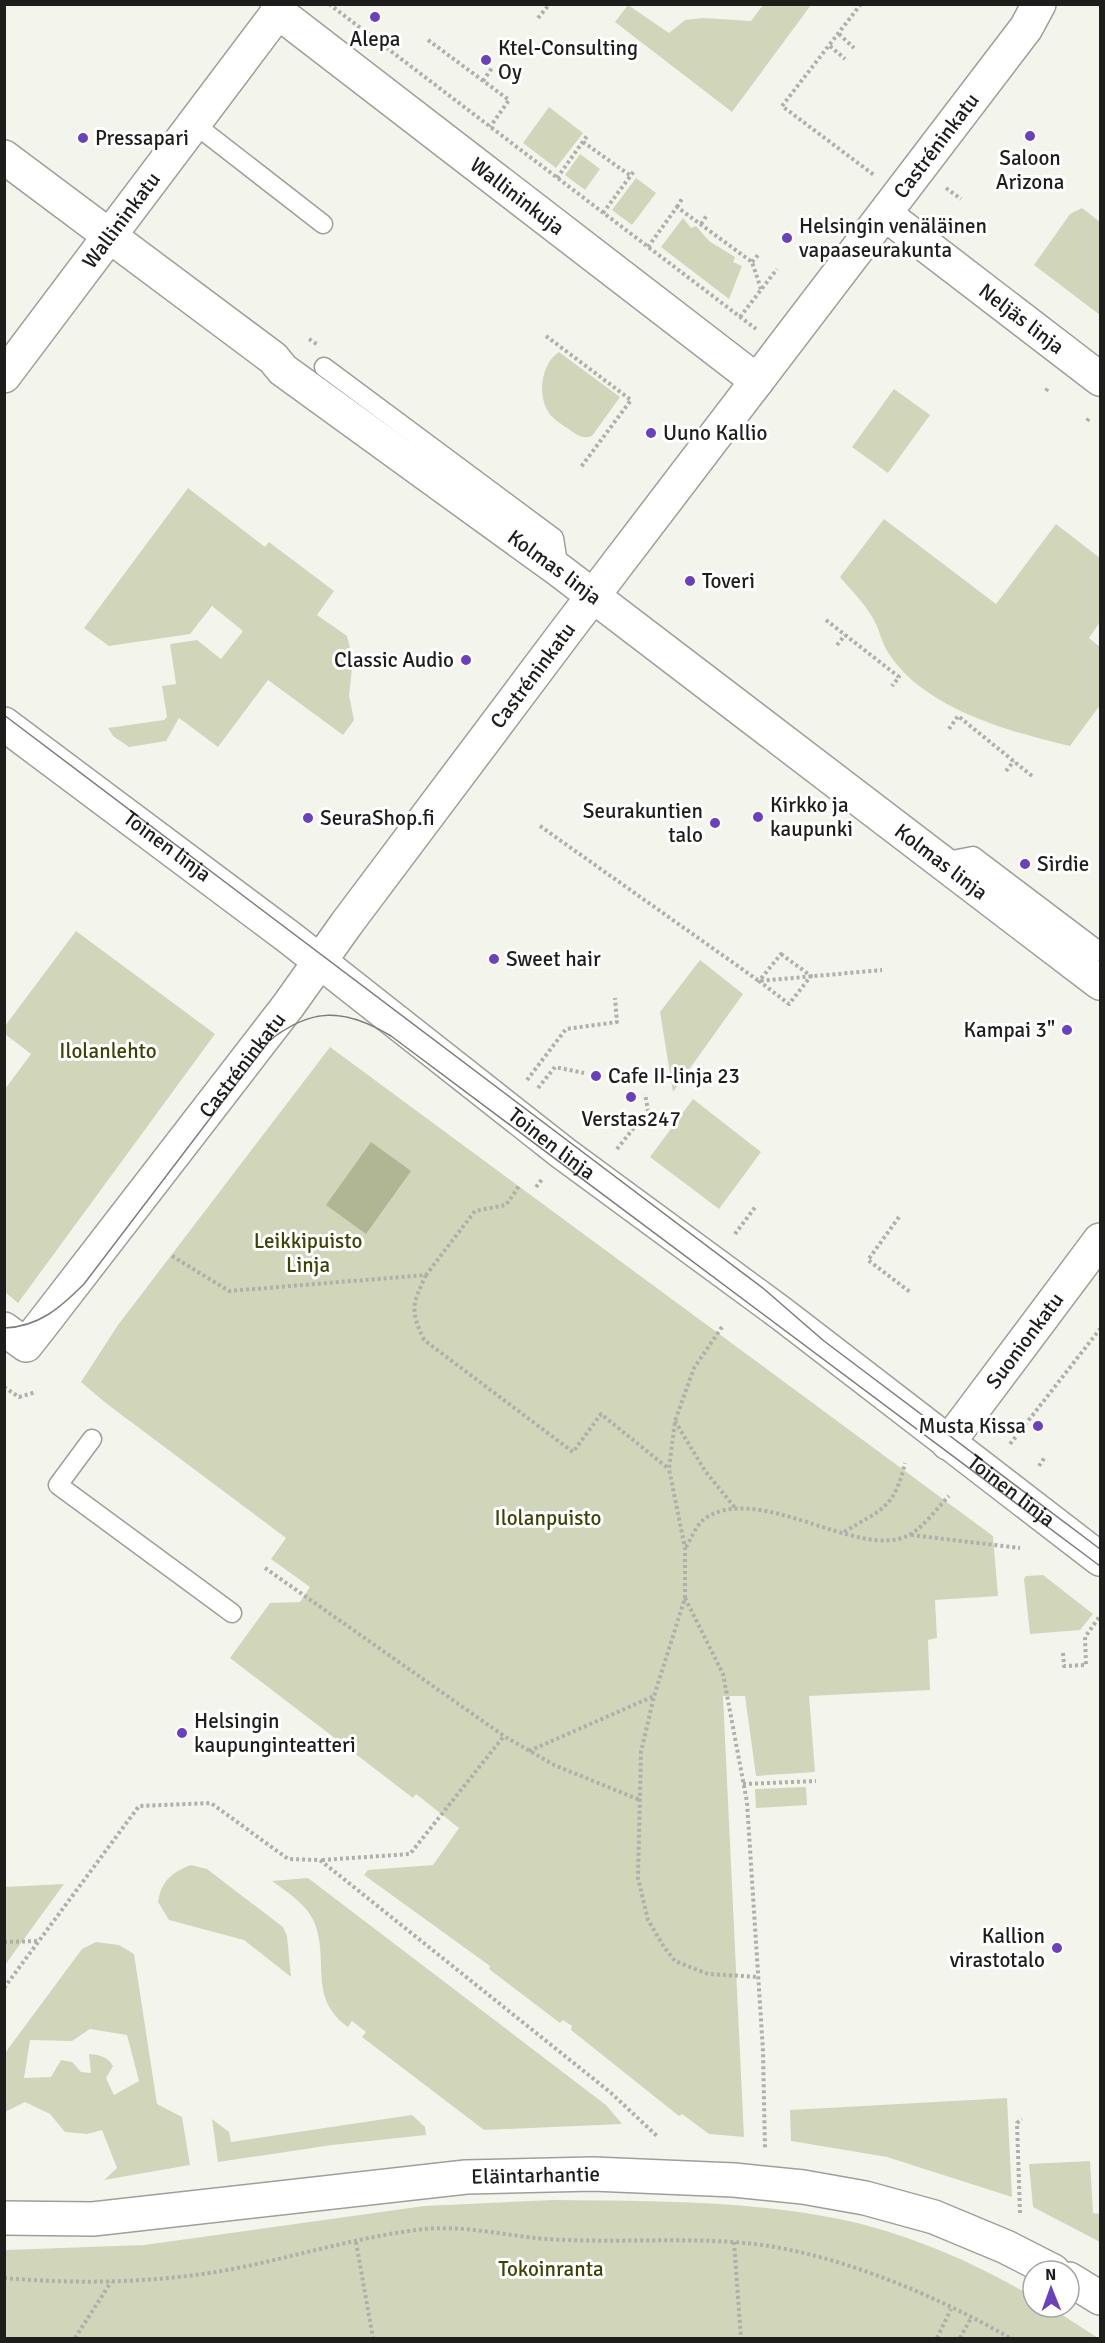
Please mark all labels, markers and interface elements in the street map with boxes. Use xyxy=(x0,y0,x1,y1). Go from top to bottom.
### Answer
marker: Alepa xyxy=(368,10,382,24)
place label: Alepa xyxy=(350,26,400,52)
place label: Ktel-Consulting Oy xyxy=(498,35,638,85)
marker: Ktel-Consulting Oy xyxy=(479,53,493,67)
street label: Castréninkatu xyxy=(888,88,985,204)
place label: Pressapari xyxy=(95,125,189,151)
marker: Saloon Arizona xyxy=(1023,129,1037,143)
marker: Pressapari xyxy=(76,131,90,145)
place label: Saloon Arizona xyxy=(996,145,1064,195)
street label: Wallininkuja xyxy=(465,152,570,241)
street label: Wallininkatu xyxy=(77,167,166,274)
place label: Helsingin venäläinen vapaaseurakunta xyxy=(799,213,987,263)
marker: Helsingin venäläinen vapaaseurakunta xyxy=(780,231,794,245)
street label: Neljäs linja xyxy=(973,278,1069,360)
place label: Uuno Kallio xyxy=(663,420,767,446)
marker: Uuno Kallio xyxy=(644,426,658,440)
street label: Kolmas linja xyxy=(502,524,607,611)
place label: Toveri xyxy=(702,568,755,594)
marker: Toveri xyxy=(683,574,697,588)
street label: Castréninkatu xyxy=(485,617,581,734)
place label: Classic Audio xyxy=(334,647,454,673)
marker: Classic Audio xyxy=(459,653,473,667)
place label: Kirkko ja kaupunki xyxy=(770,792,853,842)
place label: Seurakuntien talo xyxy=(583,798,703,848)
street label: Toinen linja xyxy=(118,805,216,887)
place label: SeuraShop.fi xyxy=(320,805,435,831)
marker: Kirkko ja kaupunki xyxy=(751,810,765,824)
marker: SeuraShop.fi xyxy=(301,811,315,825)
marker: Seurakuntien talo xyxy=(708,816,722,830)
street label: Kolmas linja xyxy=(889,818,993,905)
place label: Sirdie xyxy=(1037,851,1089,877)
marker: Sirdie xyxy=(1018,857,1032,871)
place label: Sweet hair xyxy=(506,946,601,972)
marker: Sweet hair xyxy=(487,952,501,966)
street label: Castréninkatu xyxy=(194,1007,291,1123)
place label: Kampai 3" xyxy=(964,1017,1055,1043)
marker: Kampai 3" xyxy=(1060,1023,1074,1037)
park label: Ilolanlehto xyxy=(59,1038,157,1064)
place label: Cafe II-linja 23 xyxy=(608,1063,740,1089)
marker: Cafe II-linja 23 xyxy=(589,1069,603,1083)
marker: Verstas247 xyxy=(624,1090,638,1104)
street label: Toinen linja xyxy=(503,1102,600,1185)
place label: Verstas247 xyxy=(581,1106,681,1132)
park label: Leikkipuisto Linja xyxy=(254,1228,362,1278)
street label: Suonionkatu xyxy=(980,1287,1069,1394)
place label: Musta Kissa xyxy=(919,1413,1026,1439)
marker: Musta Kissa xyxy=(1031,1419,1045,1433)
street label: Toinen linja xyxy=(963,1449,1060,1532)
park label: Ilolanpuisto xyxy=(495,1505,601,1531)
place label: Helsingin kaupunginteatteri xyxy=(194,1708,356,1758)
marker: Helsingin kaupunginteatteri xyxy=(175,1726,189,1740)
place label: Kallion virastotalo xyxy=(950,1923,1045,1973)
marker: Kallion virastotalo xyxy=(1050,1941,1064,1955)
street label: Eläintarhantie xyxy=(471,2161,601,2190)
park label: Tokoinranta xyxy=(498,2256,604,2282)
north arrow xyxy=(1021,2259,1081,2319)
text: N xyxy=(1045,2265,1056,2285)

